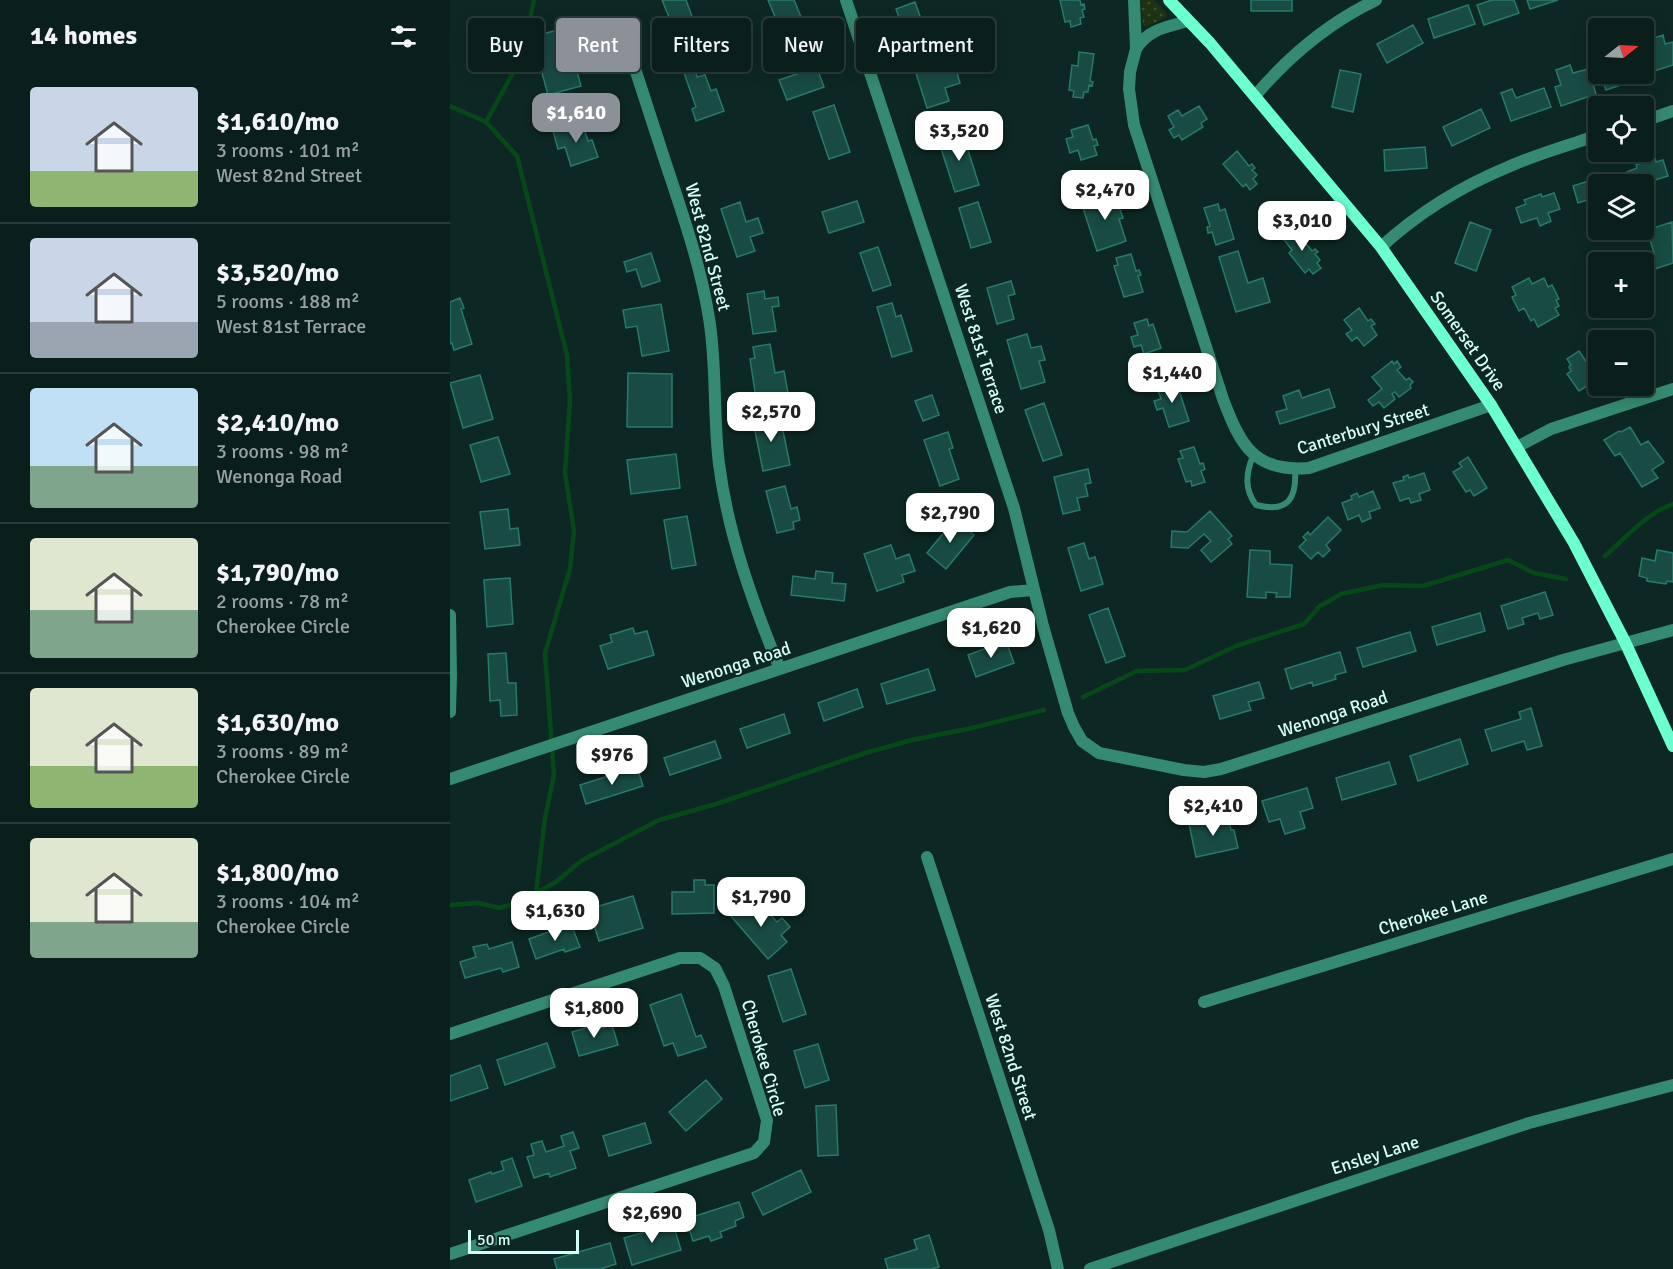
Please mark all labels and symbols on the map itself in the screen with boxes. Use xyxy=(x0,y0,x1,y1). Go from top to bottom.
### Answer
north arrow xyxy=(1588,18,1654,84)
pin: $1,610 xyxy=(527,93,625,144)
pin: $3,520 xyxy=(910,111,1008,162)
pin: $2,470 xyxy=(1056,170,1154,221)
street label: West 82nd Street xyxy=(680,181,736,313)
pin: $3,010 xyxy=(1253,201,1351,252)
street label: West 81st Terrace xyxy=(950,281,1012,417)
street label: Somerset Drive xyxy=(1426,287,1510,395)
pin: $1,440 xyxy=(1123,353,1221,404)
pin: $2,570 xyxy=(722,392,820,443)
street label: Canterbury Street xyxy=(1294,398,1432,460)
pin: $2,790 xyxy=(901,493,999,544)
pin: $1,620 xyxy=(942,608,1040,659)
street label: Wenonga Road xyxy=(679,637,793,693)
street label: Wenonga Road xyxy=(1276,686,1390,742)
pin: $976 xyxy=(576,735,648,786)
pin: $2,410 xyxy=(1164,786,1262,837)
pin: $1,790 xyxy=(712,877,810,928)
street label: Cherokee Lane xyxy=(1376,886,1490,940)
pin: $1,630 xyxy=(506,891,604,942)
pin: $1,800 xyxy=(545,988,643,1039)
street label: West 82nd Street xyxy=(980,991,1042,1123)
street label: Cherokee Circle xyxy=(737,997,791,1119)
street label: Ensley Lane xyxy=(1328,1130,1422,1180)
pin: $2,690 xyxy=(603,1193,701,1244)
scale bar xyxy=(468,1227,579,1254)

